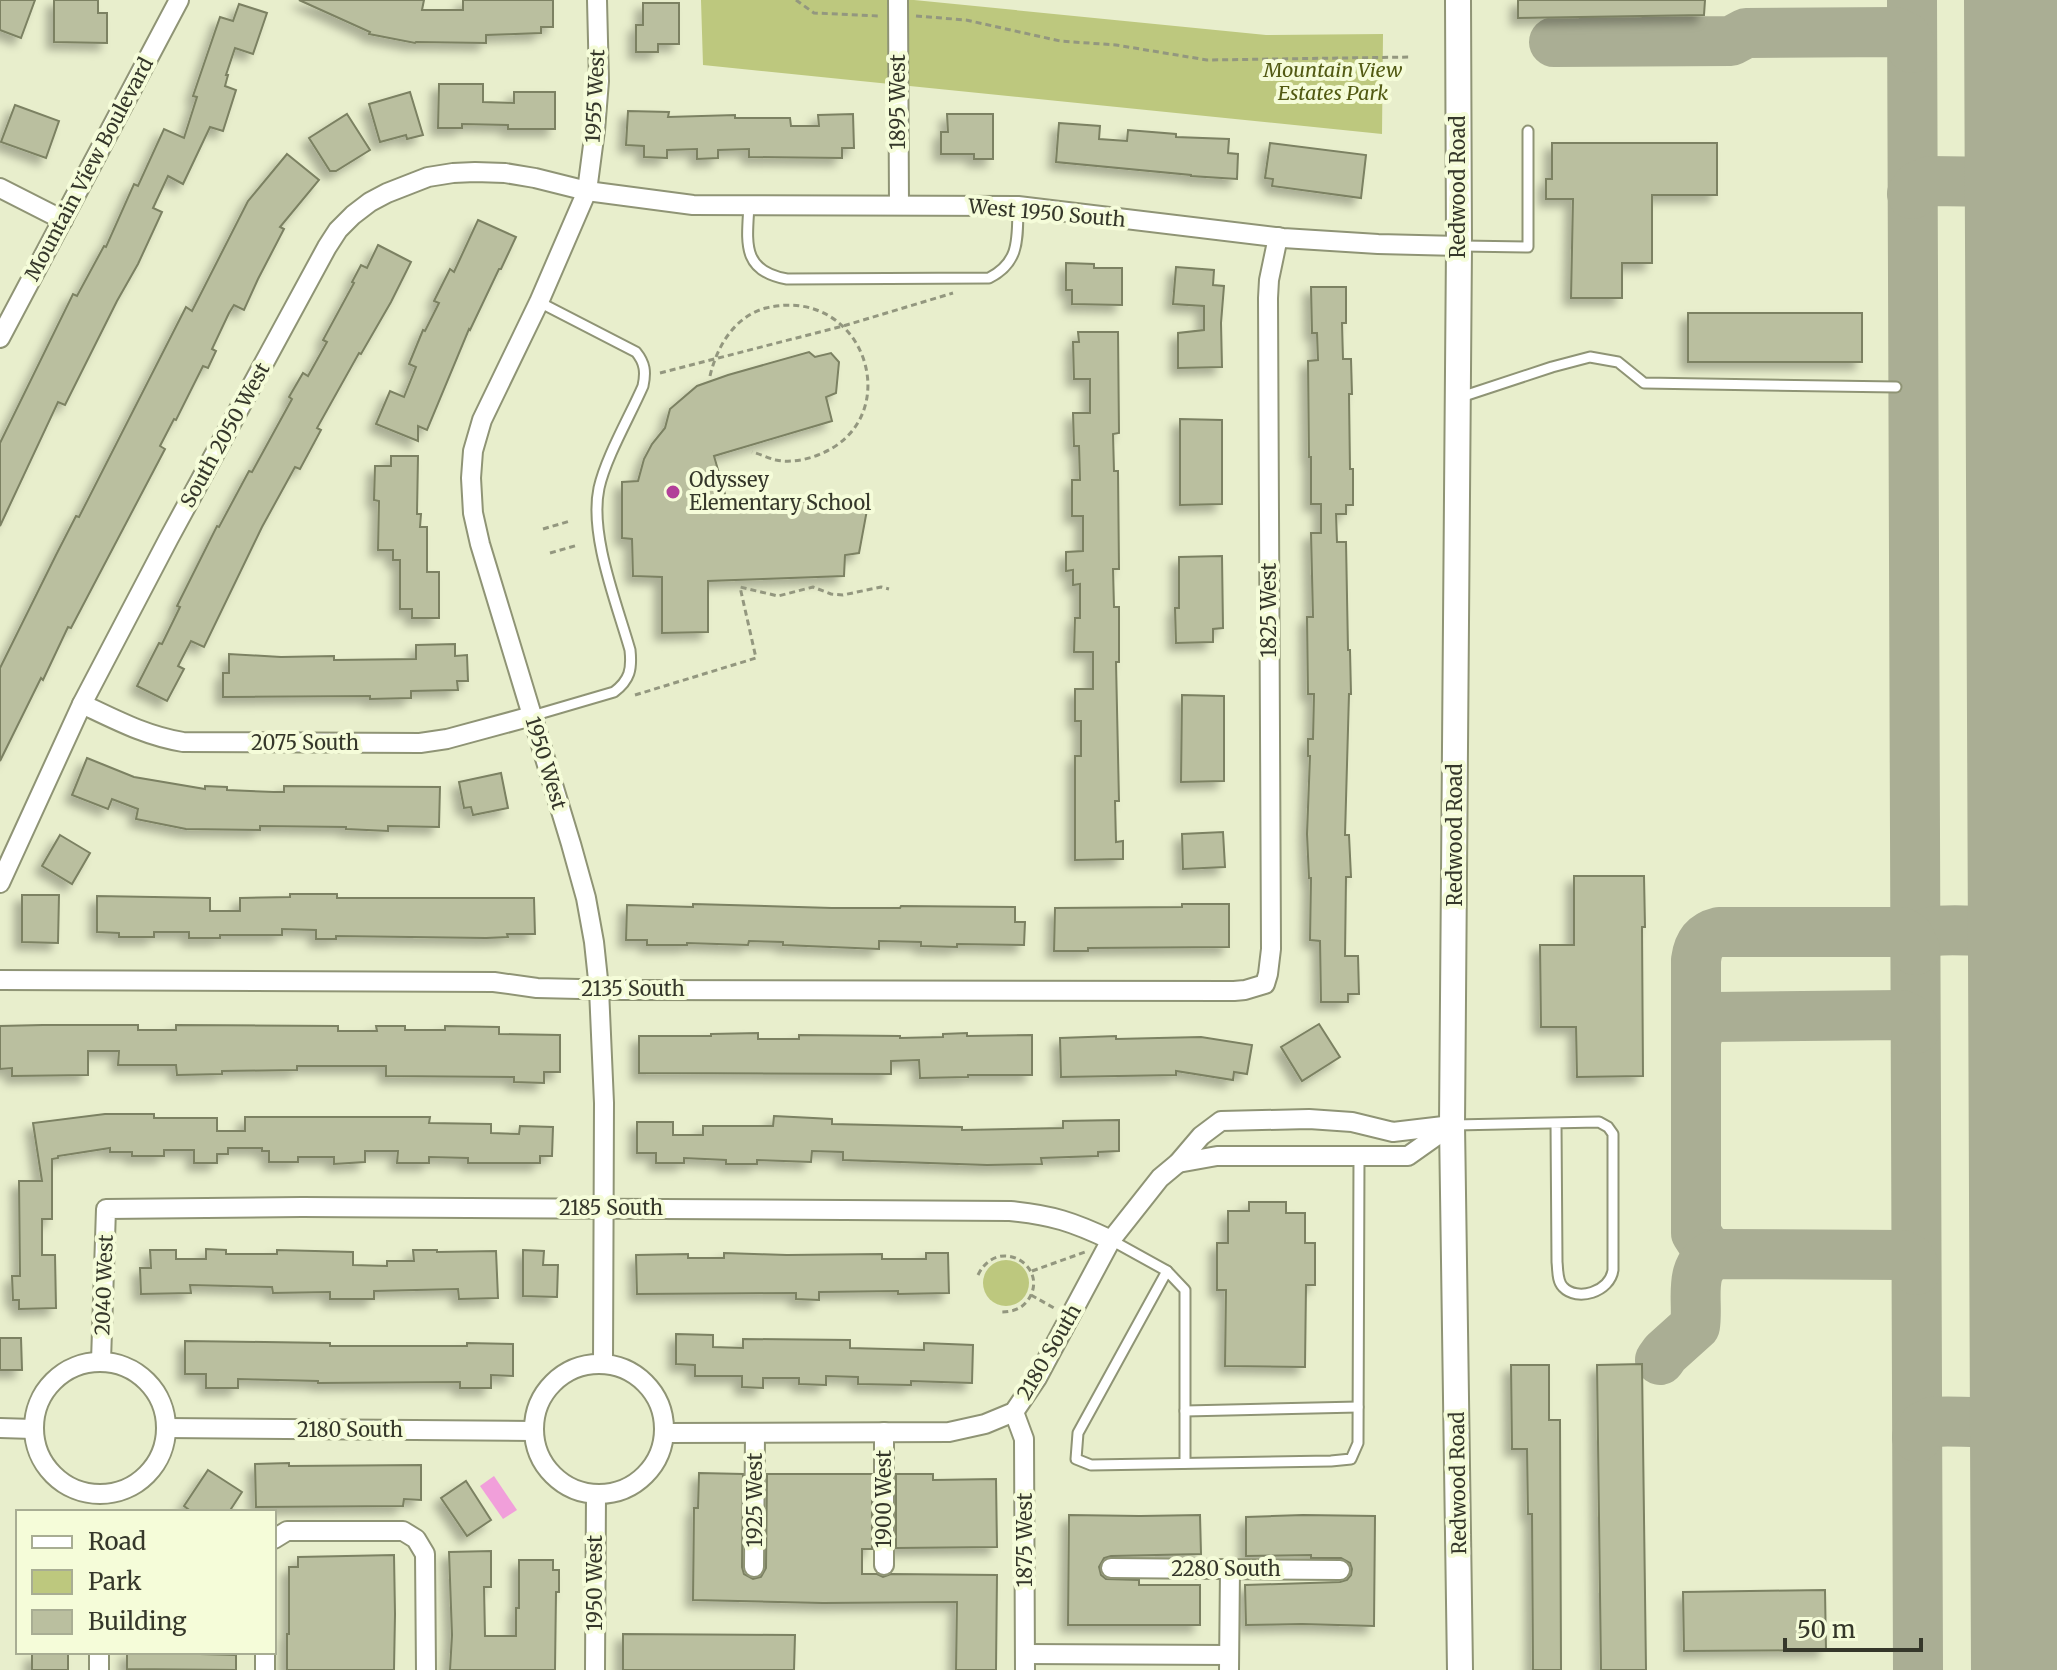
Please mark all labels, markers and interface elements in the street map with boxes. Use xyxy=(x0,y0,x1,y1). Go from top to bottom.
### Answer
street label: 1955 West xyxy=(580,48,609,144)
street label: Mountain View Boulevard xyxy=(19,53,158,285)
street label: 1895 West xyxy=(885,54,910,150)
park label: Mountain View Estates Park xyxy=(1263,57,1403,105)
street label: Redwood Road xyxy=(1445,115,1470,259)
street label: West 1950 South xyxy=(966,193,1127,232)
street label: South 2050 West xyxy=(174,358,275,512)
place label: Odyssey Elementary School xyxy=(689,467,871,515)
marker: Odyssey Elementary School xyxy=(664,483,682,501)
street label: 1825 West xyxy=(1256,562,1281,657)
street label: 1950 West xyxy=(520,713,573,813)
street label: 2075 South xyxy=(251,730,359,755)
street label: Redwood Road xyxy=(1442,763,1467,907)
street label: 2135 South xyxy=(581,976,685,1001)
street label: 2185 South xyxy=(559,1195,663,1220)
street label: 2040 West xyxy=(89,1234,118,1336)
street label: 2180 South xyxy=(1011,1300,1086,1404)
street label: Redwood Road xyxy=(1444,1411,1471,1555)
street label: 2180 South xyxy=(297,1417,403,1442)
street label: 1900 West xyxy=(871,1450,896,1548)
street label: 1925 West xyxy=(742,1453,767,1547)
street label: 1875 West xyxy=(1012,1493,1037,1587)
legend xyxy=(16,1510,276,1654)
text: Road xyxy=(88,1526,146,1557)
street label: 1950 West xyxy=(582,1535,607,1631)
street label: 2280 South xyxy=(1171,1556,1281,1581)
text: Park xyxy=(88,1566,142,1597)
scale bar xyxy=(1785,1602,1921,1652)
text: Building xyxy=(88,1606,187,1637)
text: 50 m xyxy=(1797,1614,1856,1645)

